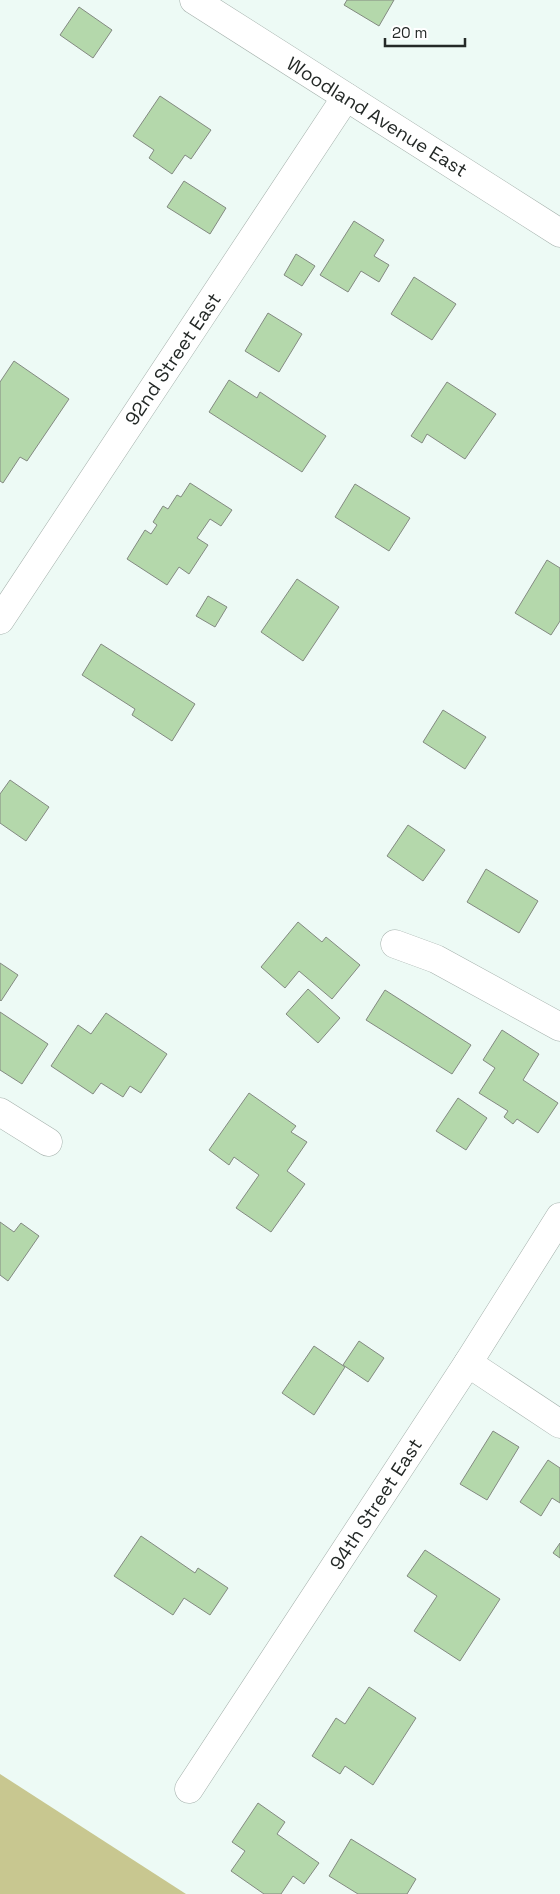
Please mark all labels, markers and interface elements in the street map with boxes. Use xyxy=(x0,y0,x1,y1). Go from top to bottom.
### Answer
scale bar xyxy=(385,15,465,47)
text: 20 m xyxy=(392,23,427,42)
street label: Woodland Avenue East xyxy=(282,51,472,183)
street label: 92nd Street East xyxy=(119,288,227,430)
street label: 94th Street East xyxy=(324,1434,428,1574)

